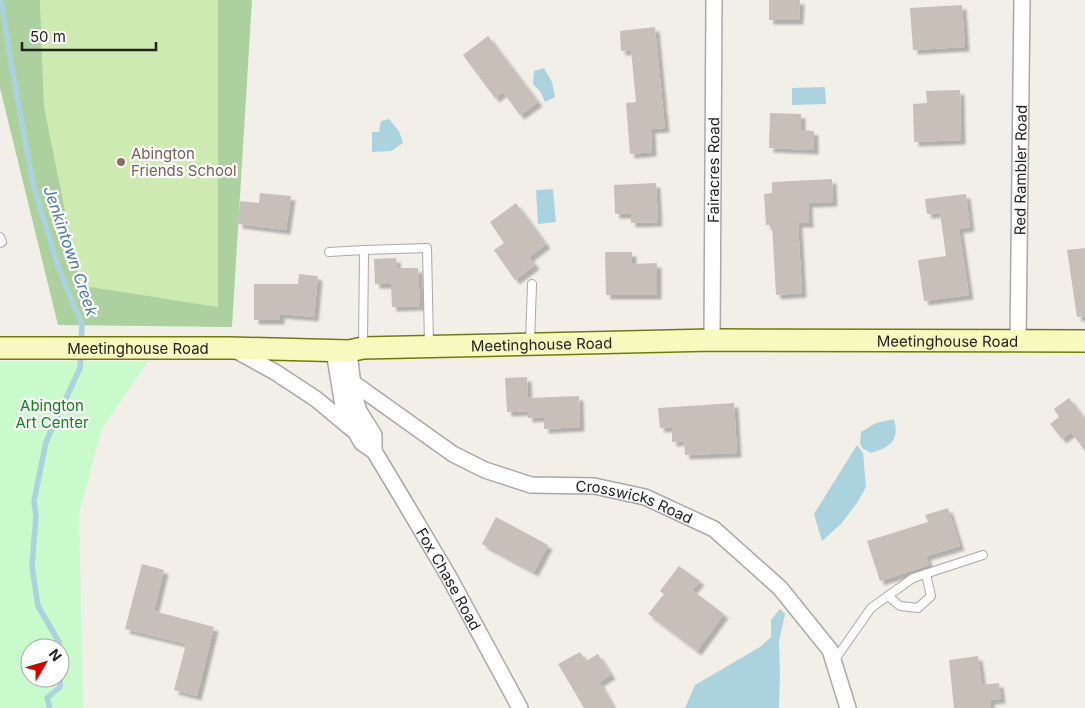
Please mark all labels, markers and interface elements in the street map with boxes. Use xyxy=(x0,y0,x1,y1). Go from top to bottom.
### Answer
scale bar xyxy=(22,20,156,52)
text: 50 m xyxy=(30,27,66,46)
street label: Red Rambler Road xyxy=(1010,105,1030,235)
street label: Fairacres Road xyxy=(703,117,723,223)
place label: Abington Friends School xyxy=(131,144,237,180)
marker: Abington Friends School xyxy=(115,156,127,168)
water label: Jenkintown Creek xyxy=(39,183,103,319)
street label: Meetinghouse Road xyxy=(877,331,1018,350)
street label: Meetinghouse Road xyxy=(471,333,613,355)
street label: Meetinghouse Road xyxy=(67,339,209,358)
park label: Abington Art Center xyxy=(15,396,89,432)
street label: Crosswicks Road xyxy=(575,476,696,527)
street label: Fox Chase Road xyxy=(412,524,485,633)
north arrow xyxy=(20,638,70,688)
text: N xyxy=(46,645,66,664)

